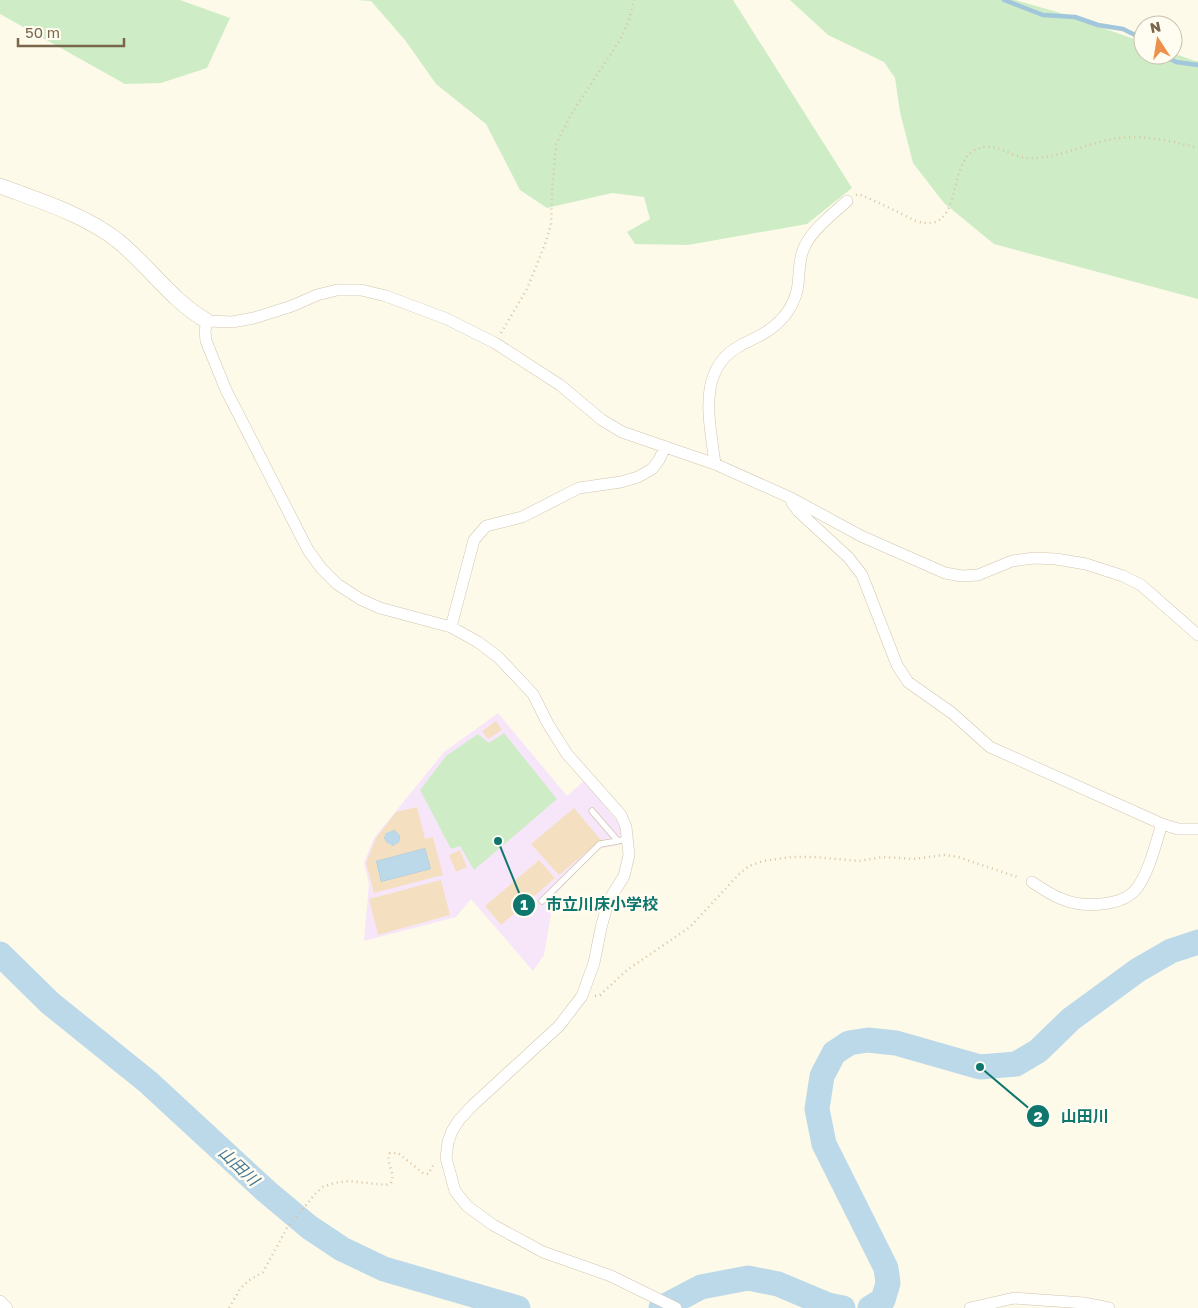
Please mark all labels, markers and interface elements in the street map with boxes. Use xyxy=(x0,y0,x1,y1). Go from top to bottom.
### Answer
scale bar xyxy=(18,15,124,47)
north arrow xyxy=(1133,15,1183,65)
text: N xyxy=(1148,17,1162,36)
text: 50 m xyxy=(25,23,60,41)
callout: 市立川床小学校 xyxy=(511,889,668,920)
text: 市立川床小学校 xyxy=(546,894,658,914)
text: 1 xyxy=(520,895,528,913)
callout: 山田川 xyxy=(1026,1101,1119,1132)
text: 山田川 xyxy=(1061,1106,1109,1126)
text: 2 xyxy=(1033,1107,1043,1125)
water label: 山田川 xyxy=(215,1142,265,1191)

